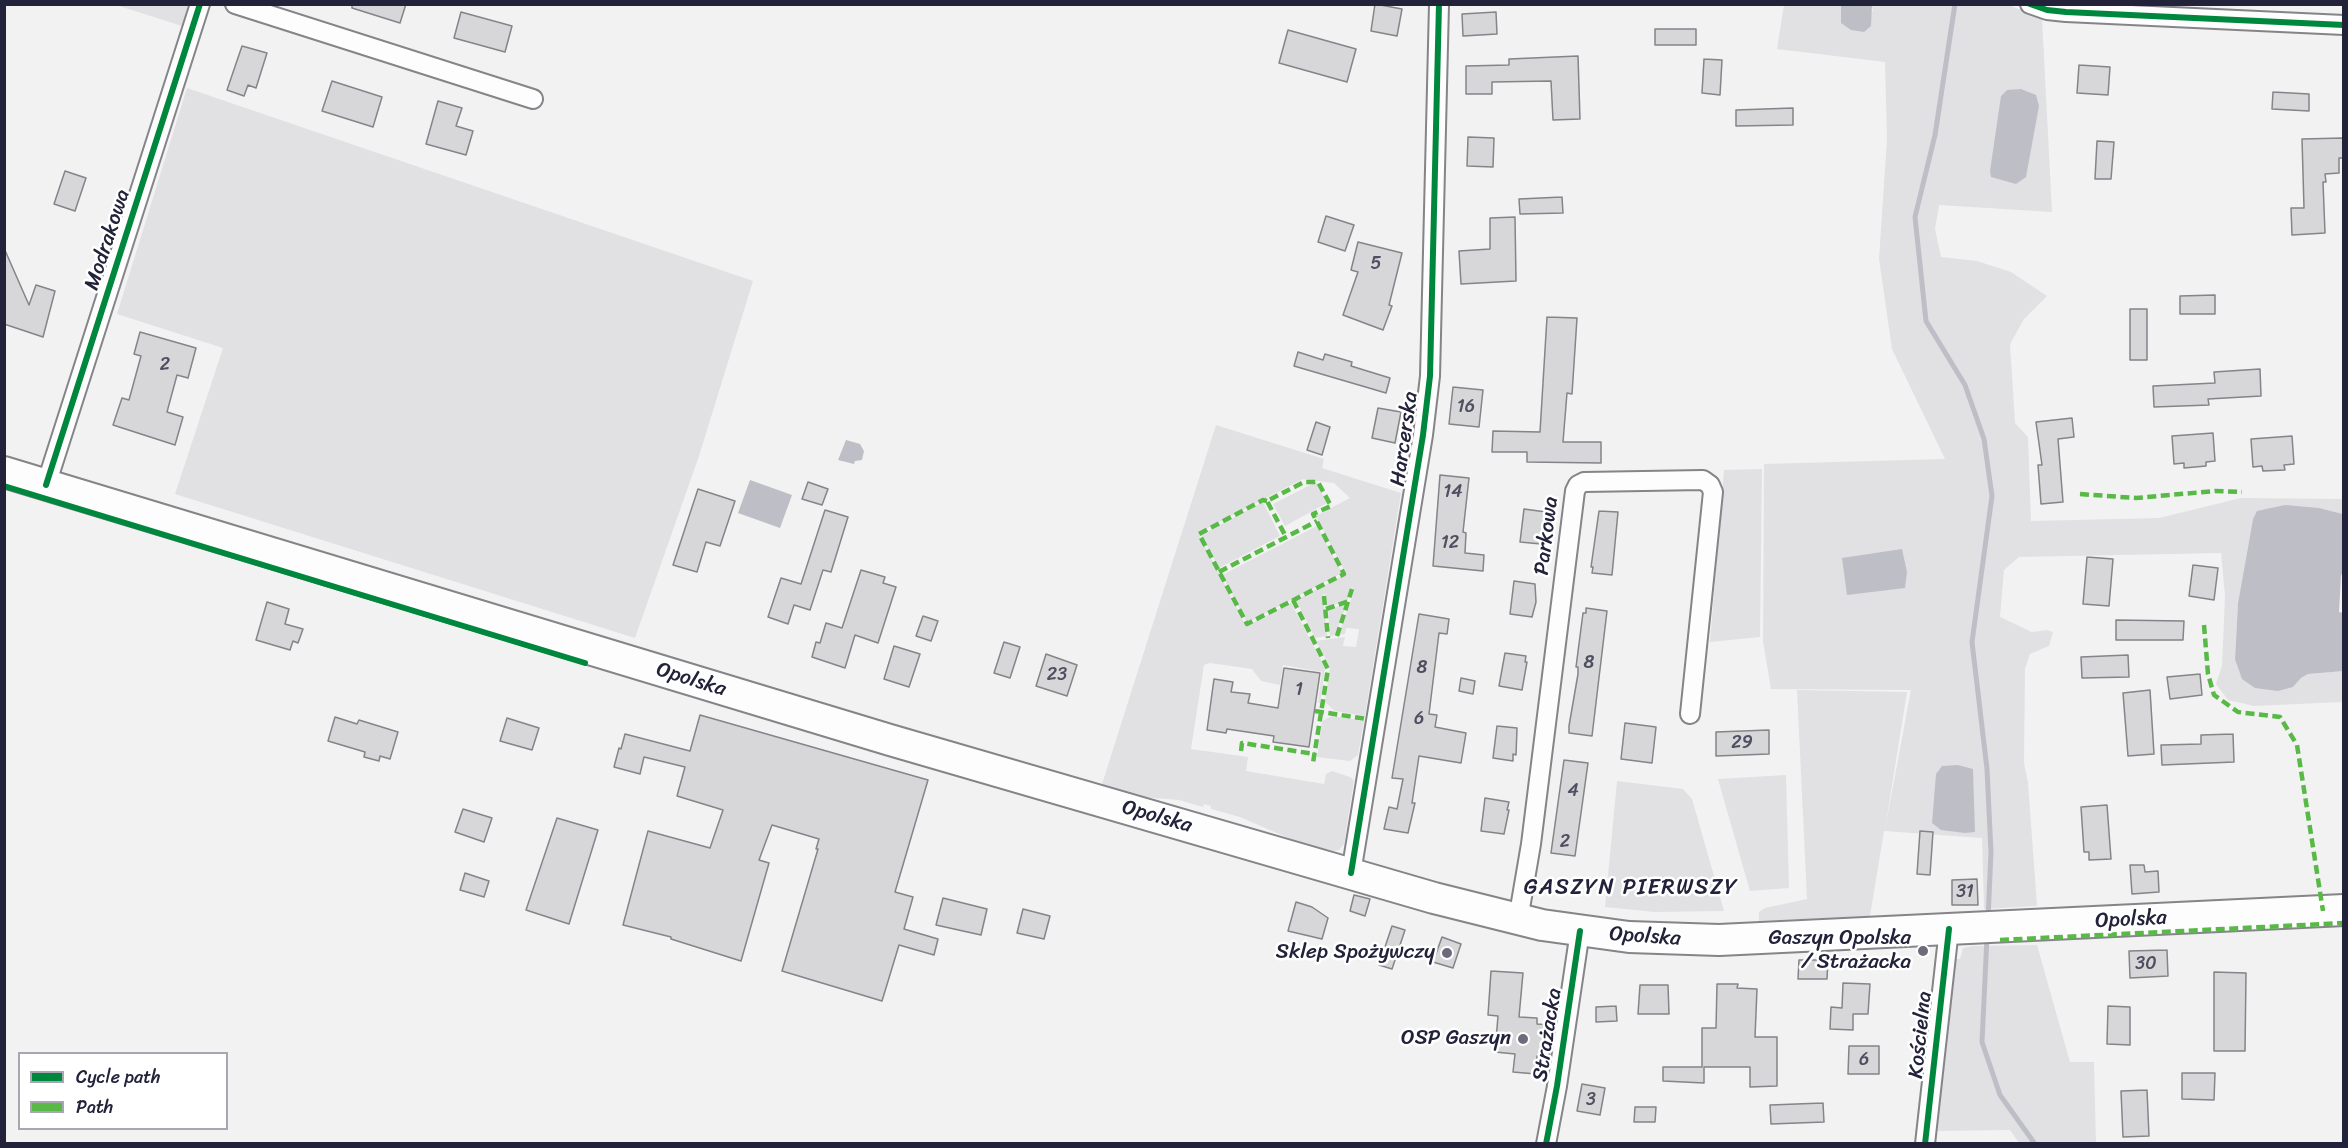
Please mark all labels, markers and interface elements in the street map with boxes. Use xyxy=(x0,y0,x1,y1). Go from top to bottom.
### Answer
street label: Modrakowa xyxy=(80,186,136,294)
house number: 5 xyxy=(1371,253,1381,275)
house number: 2 xyxy=(160,354,170,376)
street label: Harcerska xyxy=(1386,390,1424,488)
house number: 16 xyxy=(1457,396,1475,418)
house number: 14 xyxy=(1444,481,1462,503)
street label: Parkowa xyxy=(1530,495,1564,577)
house number: 12 xyxy=(1441,532,1459,554)
house number: 8 xyxy=(1584,652,1594,674)
street label: Opolska xyxy=(653,657,729,703)
house number: 8 xyxy=(1417,657,1427,679)
house number: 23 xyxy=(1047,664,1067,686)
house number: 1 xyxy=(1295,679,1303,701)
house number: 6 xyxy=(1414,708,1424,730)
house number: 29 xyxy=(1731,732,1753,754)
house number: 4 xyxy=(1567,780,1579,802)
street label: Opolska xyxy=(1119,795,1195,839)
house number: 2 xyxy=(1560,831,1570,853)
district label: GASZYN PIERWSZY xyxy=(1524,875,1738,901)
house number: 31 xyxy=(1956,881,1974,903)
street label: Opolska xyxy=(2095,906,2167,934)
street label: Opolska xyxy=(1608,922,1682,952)
place label: Gaszyn Opolska / Strażacka xyxy=(1769,926,1911,976)
place label: Sklep Spożywczy xyxy=(1276,940,1435,966)
marker: Gaszyn Opolska / Strażacka xyxy=(1916,944,1930,958)
marker: Sklep Spożywczy xyxy=(1440,946,1454,960)
house number: 30 xyxy=(2135,953,2157,975)
street label: Strażacka xyxy=(1528,987,1568,1083)
street label: Kościelna xyxy=(1904,990,1938,1080)
place label: OSP Gaszyn xyxy=(1401,1026,1511,1052)
marker: OSP Gaszyn xyxy=(1516,1032,1530,1046)
house number: 6 xyxy=(1859,1049,1869,1071)
legend xyxy=(18,1052,228,1130)
text: Cycle path xyxy=(76,1061,160,1093)
house number: 3 xyxy=(1586,1089,1596,1111)
text: Path xyxy=(76,1091,113,1123)

